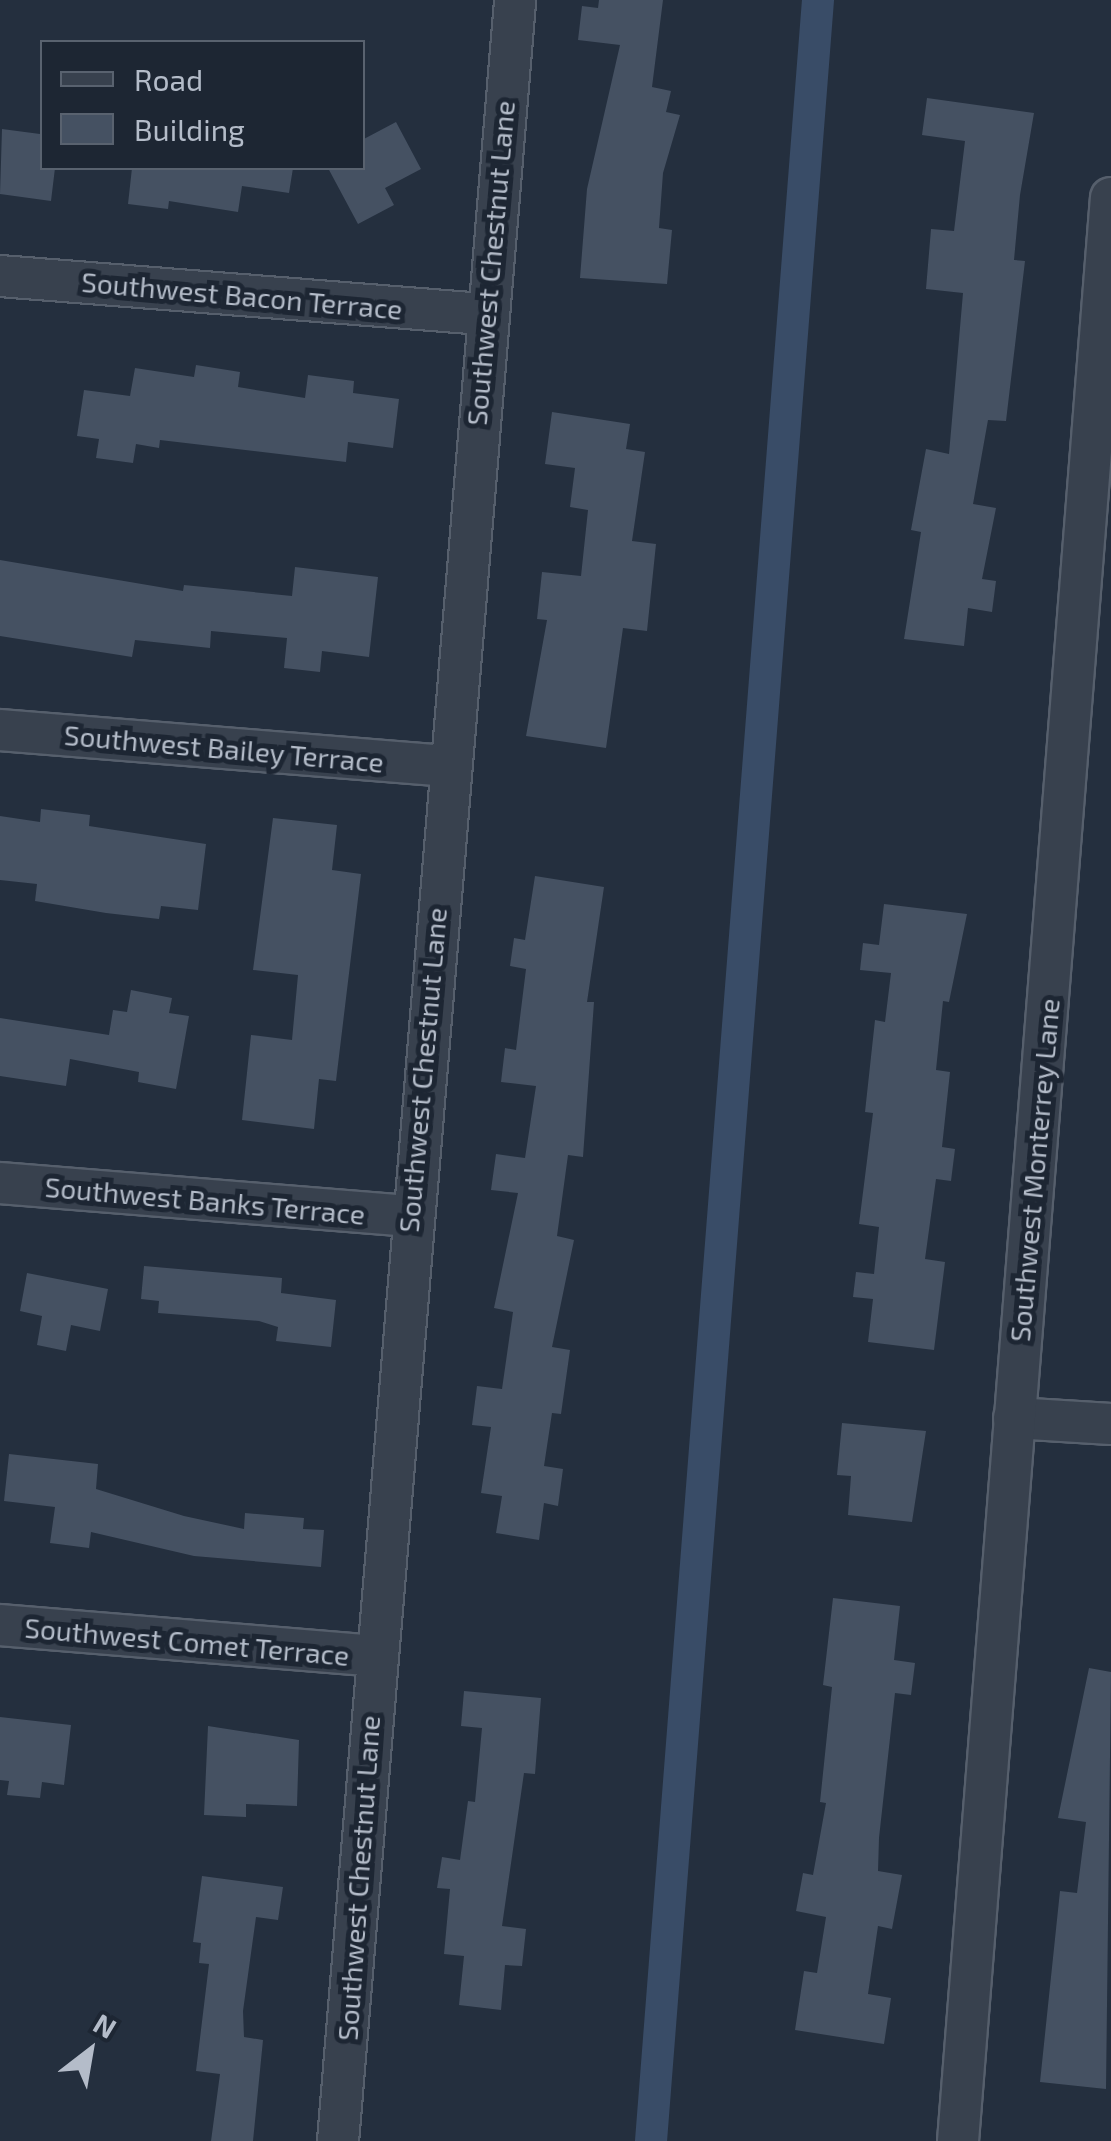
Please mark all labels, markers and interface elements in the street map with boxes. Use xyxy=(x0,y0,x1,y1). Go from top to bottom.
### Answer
legend xyxy=(40,40,365,170)
text: Road xyxy=(134,61,203,97)
street label: Southwest Chestnut Lane xyxy=(459,99,521,427)
text: Building xyxy=(134,111,245,147)
street label: Southwest Bacon Terrace xyxy=(80,264,404,326)
street label: Southwest Bailey Terrace xyxy=(62,717,386,779)
street label: Southwest Chestnut Lane xyxy=(391,906,453,1234)
street label: Southwest Monterrey Lane xyxy=(1002,997,1066,1343)
street label: Southwest Banks Terrace xyxy=(43,1169,367,1231)
street label: Southwest Comet Terrace xyxy=(23,1610,351,1672)
street label: Southwest Chestnut Lane xyxy=(330,1714,386,2042)
north arrow xyxy=(40,2001,140,2101)
text: N xyxy=(88,2006,123,2045)

